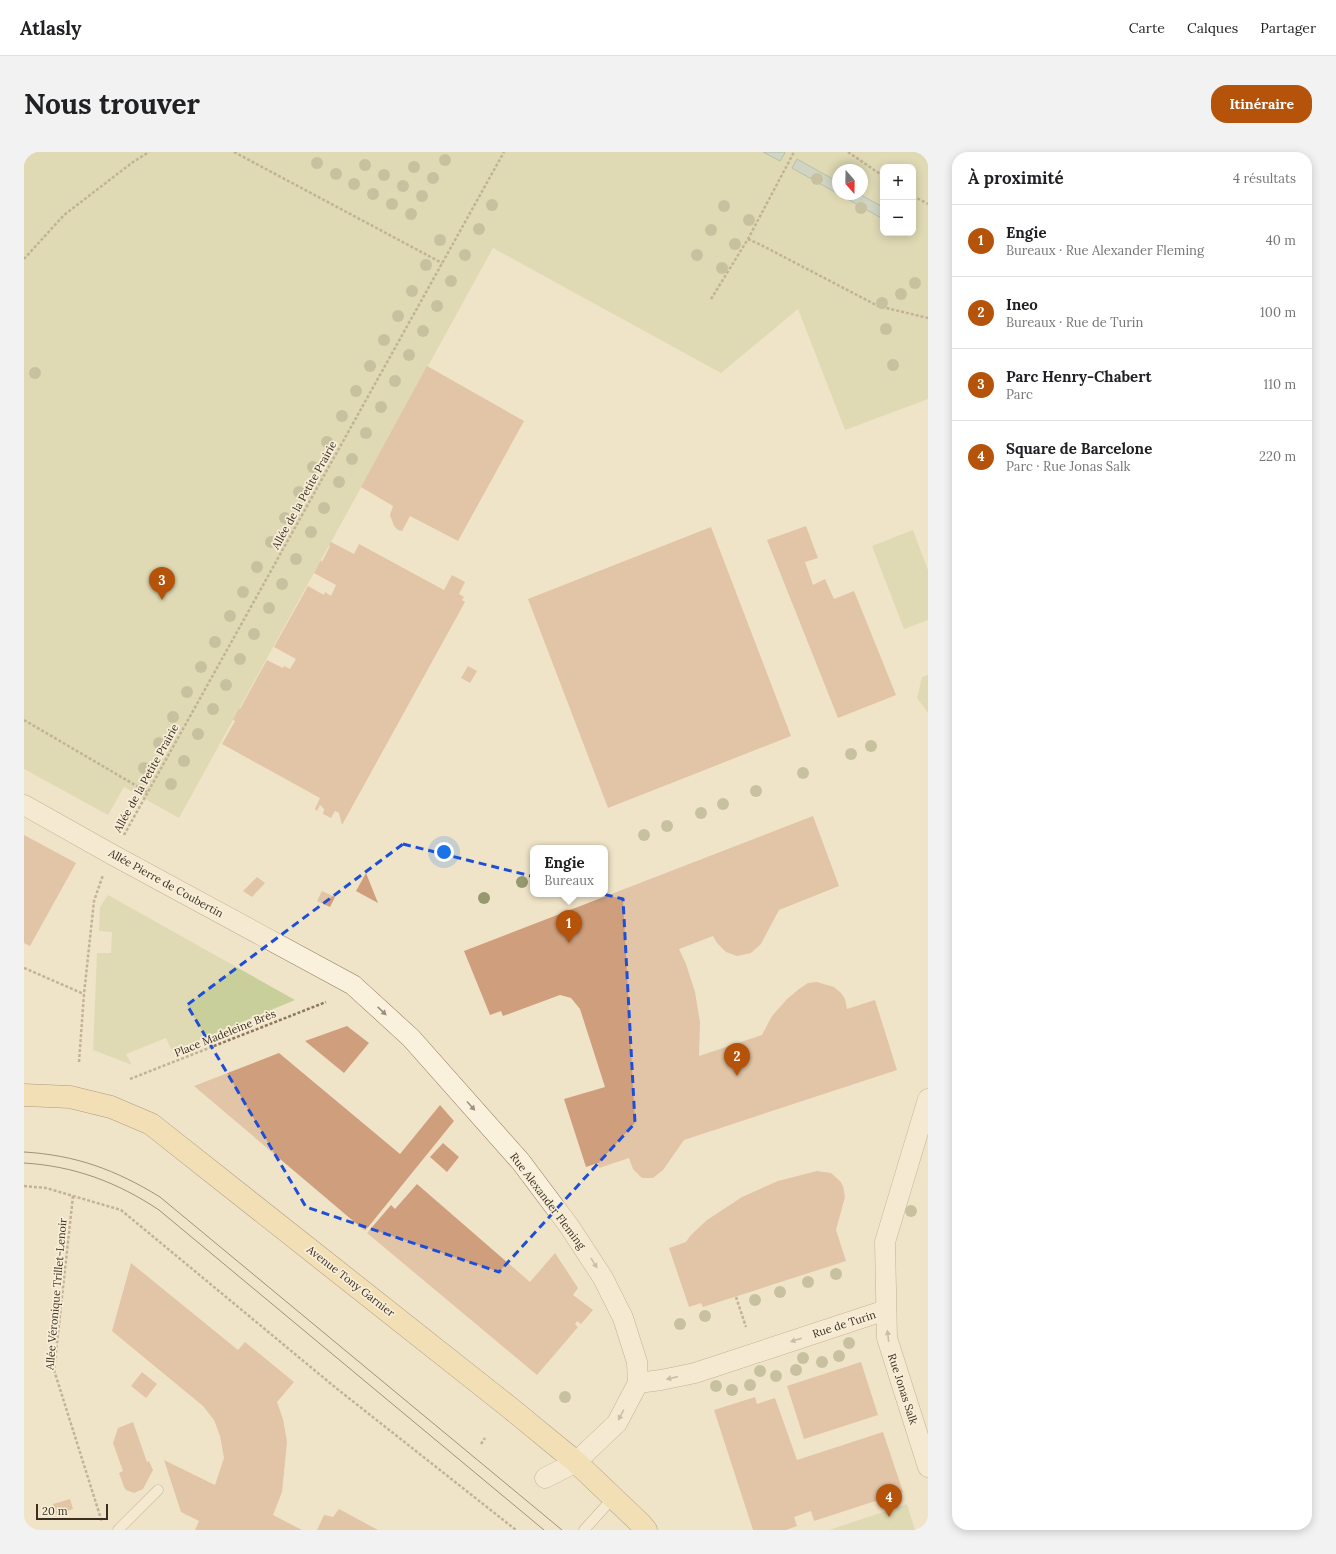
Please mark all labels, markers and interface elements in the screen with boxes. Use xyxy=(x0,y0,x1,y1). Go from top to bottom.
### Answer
text: Atlasly xyxy=(20,16,81,40)
text: Carte xyxy=(1129,19,1165,37)
text: Calques xyxy=(1187,19,1238,37)
text: Partager xyxy=(1260,19,1316,37)
button: Itinéraire xyxy=(1211,85,1312,123)
text: Nous trouver xyxy=(24,86,200,122)
north arrow xyxy=(832,164,868,200)
map controls xyxy=(880,164,916,236)
button: + xyxy=(880,164,916,200)
text: À proximité xyxy=(968,167,1064,189)
text: 4 résultats xyxy=(1233,170,1296,187)
button: − xyxy=(880,200,916,236)
text: Engie xyxy=(1006,223,1046,242)
text: 1 xyxy=(978,232,984,249)
text: 40 m xyxy=(1266,232,1296,249)
text: Bureaux · Rue Alexander Fleming xyxy=(1006,242,1204,259)
text: Ineo xyxy=(1006,295,1038,314)
text: 2 xyxy=(978,304,984,321)
text: 100 m xyxy=(1260,304,1296,321)
text: Bureaux · Rue de Turin xyxy=(1006,314,1143,331)
text: Parc Henry-Chabert xyxy=(1006,367,1152,386)
text: 3 xyxy=(977,376,985,393)
text: 110 m xyxy=(1263,376,1296,393)
text: Parc xyxy=(1006,386,1033,403)
street label: Allée de la Petite Prairie xyxy=(268,438,340,552)
text: Square de Barcelone xyxy=(1006,439,1152,458)
text: 4 xyxy=(977,448,985,465)
text: 220 m xyxy=(1259,448,1296,465)
text: Parc · Rue Jonas Salk xyxy=(1006,458,1130,475)
pin: 3 xyxy=(149,567,175,600)
street label: Allée de la Petite Prairie xyxy=(110,721,182,835)
your location xyxy=(434,842,454,862)
street label: Allée Pierre de Coubertin xyxy=(105,845,226,921)
popup xyxy=(530,845,608,897)
text: Engie xyxy=(544,853,585,872)
text: Bureaux xyxy=(544,872,594,889)
pin: 1 xyxy=(556,910,582,943)
street label: Place Madeleine Brès xyxy=(172,1006,278,1060)
one-way arrow xyxy=(377,1006,387,1016)
pin: 2 xyxy=(724,1043,750,1076)
one-way arrow xyxy=(467,1100,476,1111)
street label: Rue Alexander Fleming xyxy=(507,1150,589,1253)
street label: Allée Véronique Trillet-Lenoir xyxy=(42,1217,70,1371)
street label: Avenue Tony Garnier xyxy=(303,1242,398,1320)
one-way arrow xyxy=(590,1257,597,1269)
street label: Rue de Turin xyxy=(811,1307,878,1341)
one-way arrow xyxy=(884,1330,891,1342)
one-way arrow xyxy=(790,1337,802,1343)
street label: Rue Jonas Salk xyxy=(885,1352,921,1426)
one-way arrow xyxy=(665,1375,678,1381)
one-way arrow xyxy=(618,1409,624,1420)
pin: 4 xyxy=(876,1484,902,1517)
scale bar xyxy=(36,1502,108,1521)
text: 20 m xyxy=(42,1504,67,1518)

